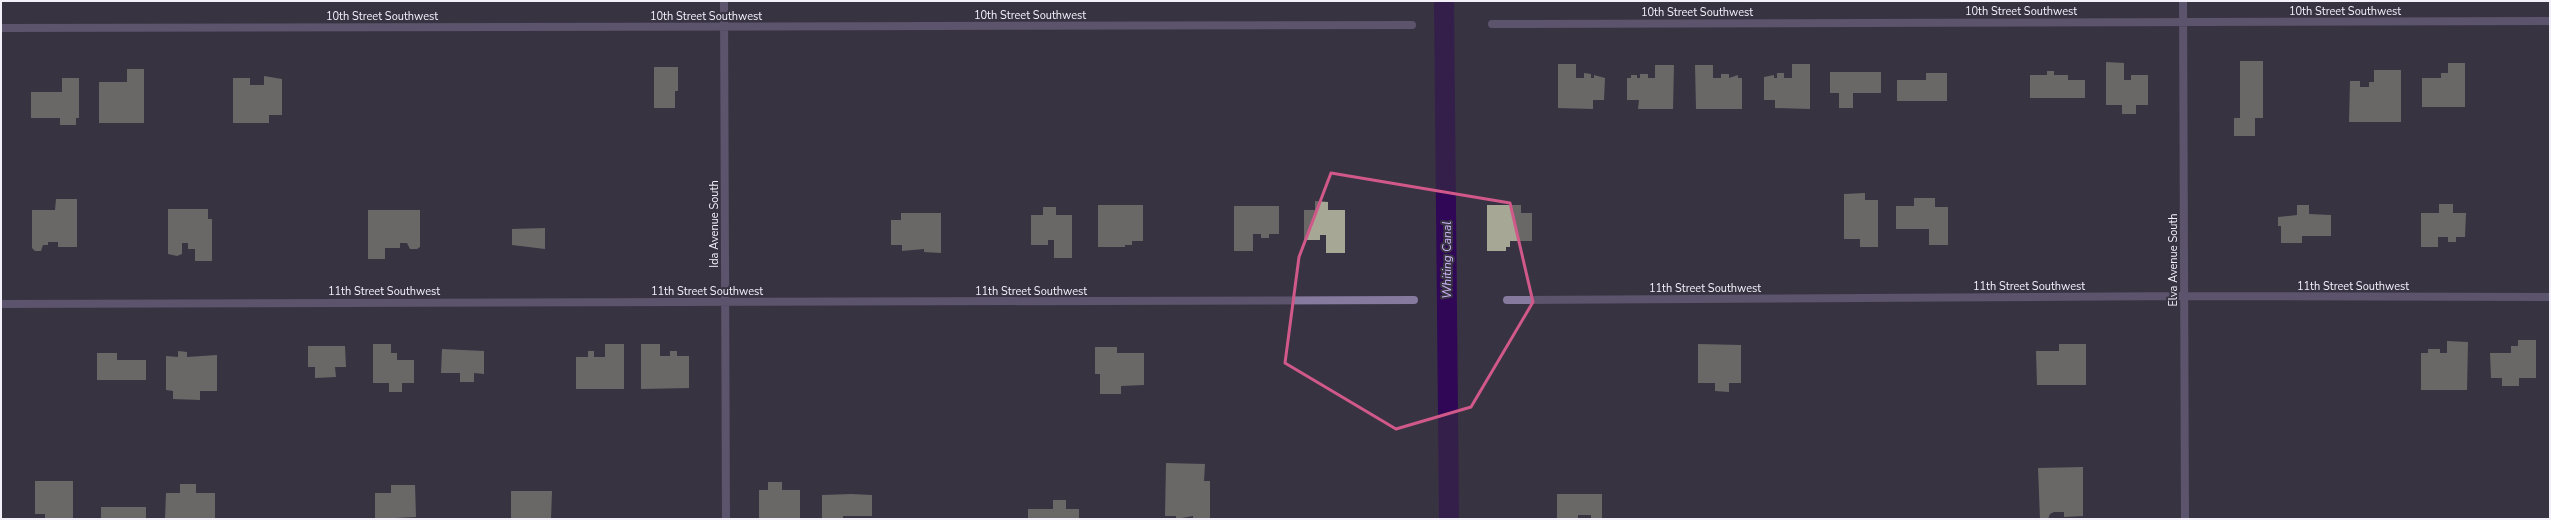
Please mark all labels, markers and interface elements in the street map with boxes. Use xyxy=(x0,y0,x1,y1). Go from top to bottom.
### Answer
street label: 10th Street Southwest xyxy=(1965,4,2077,19)
street label: 10th Street Southwest xyxy=(2289,4,2401,19)
street label: 10th Street Southwest xyxy=(1641,5,1753,20)
street label: 10th Street Southwest xyxy=(974,8,1086,23)
street label: 10th Street Southwest xyxy=(326,9,438,24)
street label: 10th Street Southwest xyxy=(650,9,762,24)
street label: Ida Avenue South xyxy=(707,180,722,268)
street label: Elva Avenue South xyxy=(2166,213,2181,307)
water label: Whiting Canal xyxy=(1439,221,1455,299)
street label: 11th Street Southwest xyxy=(1973,279,2085,294)
street label: 11th Street Southwest xyxy=(2297,279,2409,294)
street label: 11th Street Southwest xyxy=(1649,281,1761,296)
street label: 11th Street Southwest xyxy=(328,284,440,299)
street label: 11th Street Southwest xyxy=(651,284,763,299)
street label: 11th Street Southwest xyxy=(975,284,1087,299)

